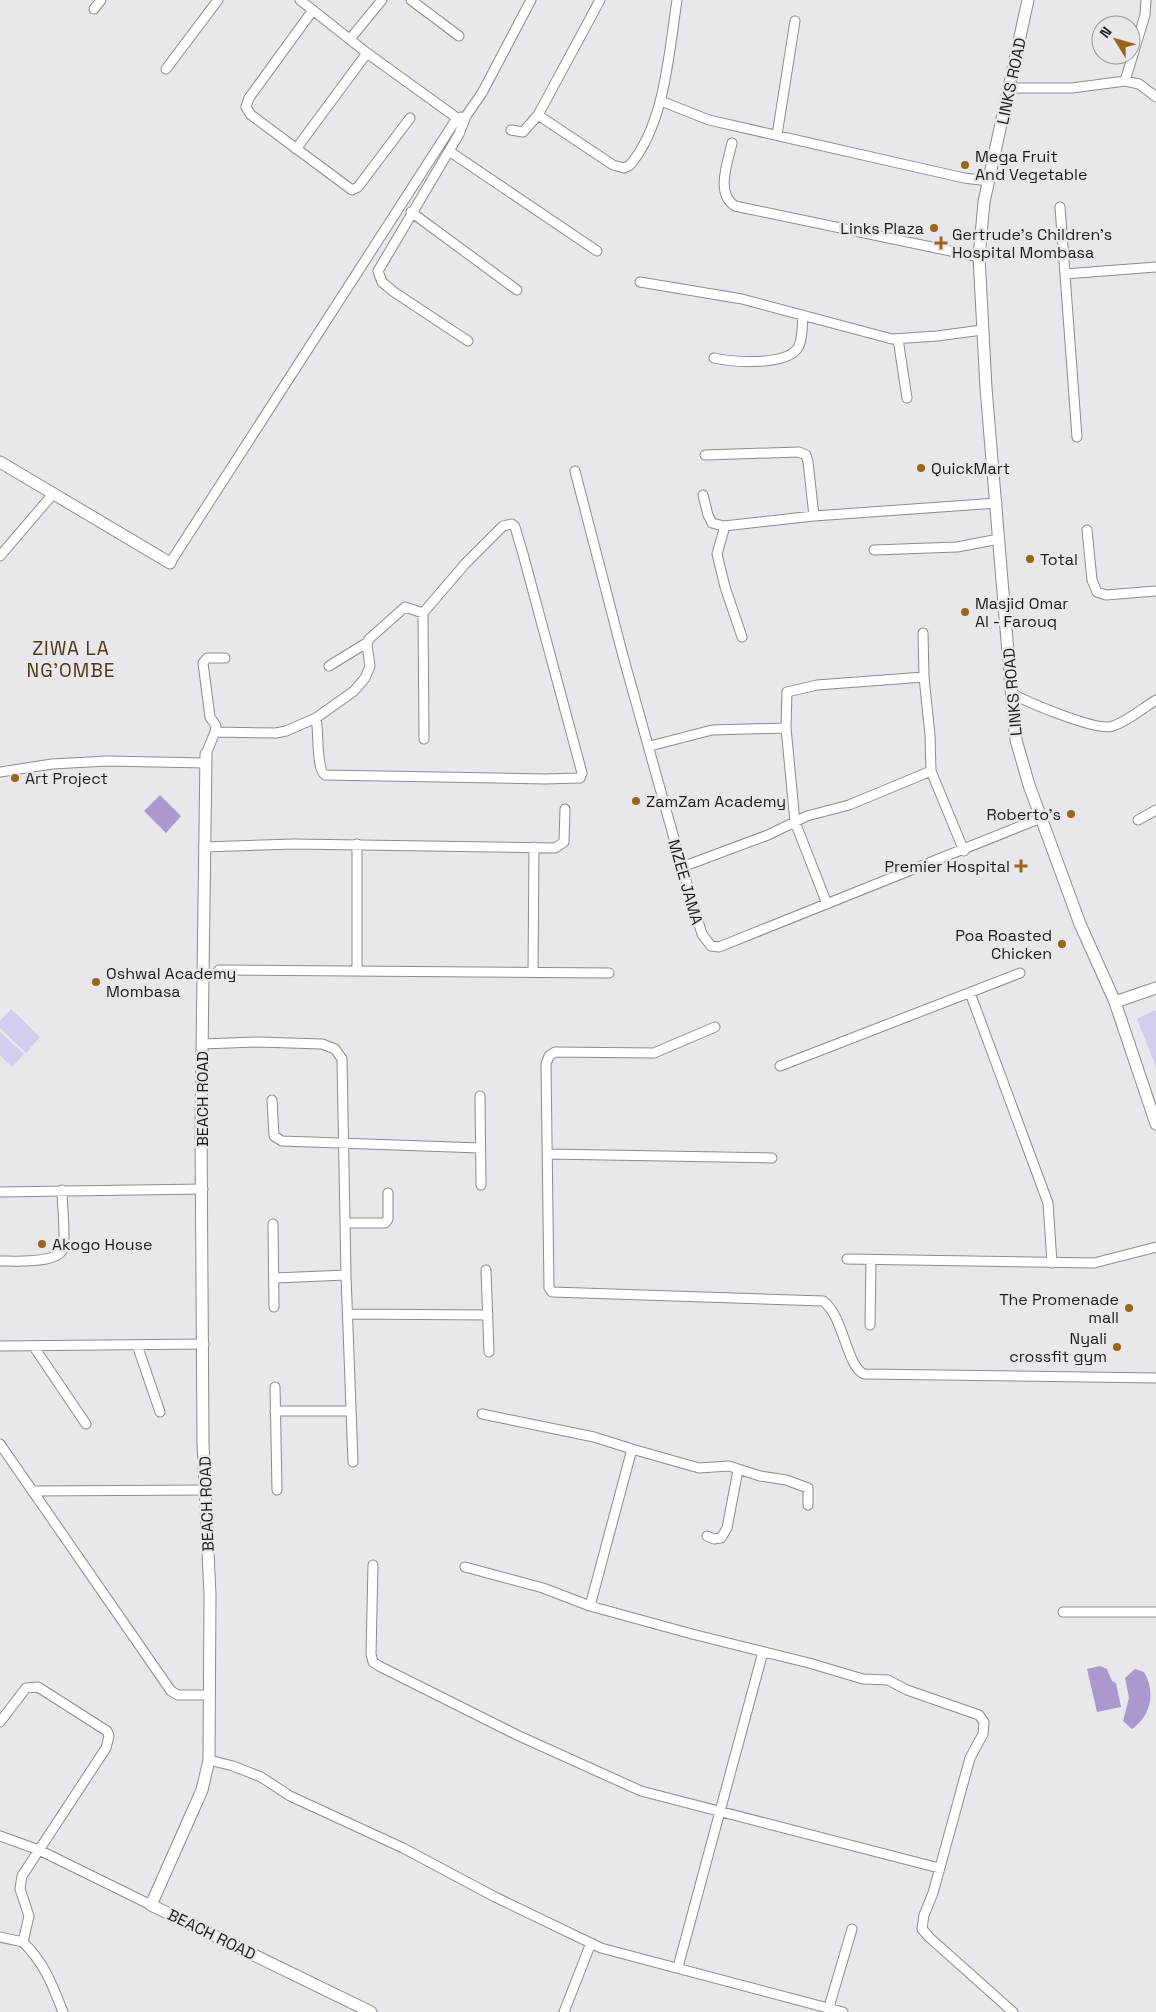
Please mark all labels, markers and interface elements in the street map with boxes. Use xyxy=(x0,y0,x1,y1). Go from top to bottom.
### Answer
north arrow xyxy=(1091,15,1141,65)
text: N xyxy=(1096,23,1116,41)
street label: LINKS ROAD xyxy=(992,36,1031,126)
place label: Mega Fruit And Vegetable xyxy=(975,146,1088,185)
marker: Mega Fruit And Vegetable xyxy=(959,159,971,171)
place label: Links Plaza xyxy=(840,218,924,239)
marker: Links Plaza xyxy=(928,222,940,234)
place label: Gertrude's Children's Hospital Mombasa xyxy=(952,224,1112,263)
marker: Gertrude's Children's Hospital Mombasa xyxy=(934,236,948,250)
place label: QuickMart xyxy=(931,458,1010,479)
marker: QuickMart xyxy=(915,462,927,474)
place label: Total xyxy=(1040,549,1078,570)
marker: Total xyxy=(1024,553,1036,565)
place label: Masjid Omar Al - Farouq xyxy=(975,593,1068,632)
marker: Masjid Omar Al - Farouq xyxy=(959,606,971,618)
district label: ZIWA LA NG'OMBE xyxy=(27,636,115,683)
street label: LINKS ROAD xyxy=(998,647,1027,737)
place label: Art Project xyxy=(25,768,108,789)
marker: Art Project xyxy=(9,772,21,784)
place label: ZamZam Academy xyxy=(646,791,786,812)
marker: ZamZam Academy xyxy=(630,795,642,807)
place label: Roberto's xyxy=(986,804,1061,825)
marker: Roberto's xyxy=(1065,808,1077,820)
street label: MZEE JAMA xyxy=(663,837,708,927)
place label: Premier Hospital xyxy=(884,856,1010,877)
marker: Premier Hospital xyxy=(1014,859,1028,873)
place label: Poa Roasted Chicken xyxy=(955,925,1052,964)
marker: Poa Roasted Chicken xyxy=(1056,938,1068,950)
place label: Oshwal Academy Mombasa xyxy=(106,963,236,1002)
marker: Oshwal Academy Mombasa xyxy=(90,976,102,988)
street label: BEACH ROAD xyxy=(192,1051,213,1147)
place label: Akogo House xyxy=(52,1234,153,1255)
marker: Akogo House xyxy=(36,1238,48,1250)
place label: The Promenade mall xyxy=(999,1289,1119,1328)
marker: The Promenade mall xyxy=(1123,1302,1135,1314)
place label: Nyali crossfit gym xyxy=(1009,1328,1107,1367)
marker: Nyali crossfit gym xyxy=(1111,1341,1123,1353)
street label: BEACH ROAD xyxy=(194,1456,219,1552)
street label: BEACH ROAD xyxy=(164,1904,259,1965)

